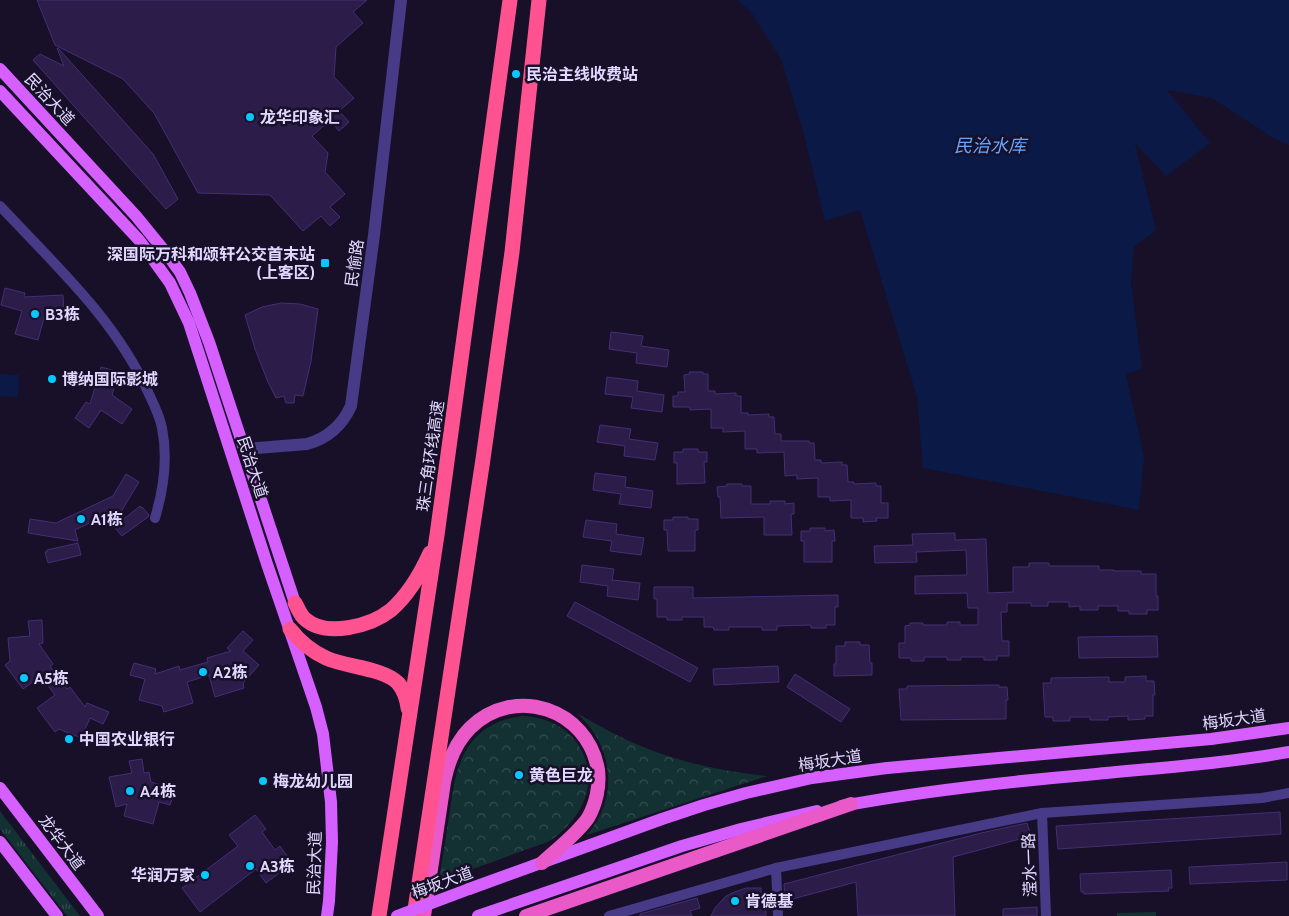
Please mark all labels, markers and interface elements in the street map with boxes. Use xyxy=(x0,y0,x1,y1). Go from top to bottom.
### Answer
place label: 民治主线收费站 xyxy=(526,65,638,84)
marker: 民治主线收费站 xyxy=(510,68,522,80)
street label: 民治大道 xyxy=(21,69,78,129)
place label: 龙华印象汇 xyxy=(260,108,340,127)
marker: 龙华印象汇 xyxy=(244,111,256,123)
water label: 民治水库 xyxy=(954,135,1029,157)
street label: 民愉路 xyxy=(342,238,367,288)
place label: 深国际万科和颂轩公交首末站 (上客区) xyxy=(107,245,315,282)
marker: 深国际万科和颂轩公交首末站 (上客区) xyxy=(319,257,331,269)
place label: B3栋 xyxy=(45,305,80,324)
marker: B3栋 xyxy=(29,308,41,320)
place label: 博纳国际影城 xyxy=(62,370,158,389)
marker: 博纳国际影城 xyxy=(46,373,58,385)
street label: 珠三角环线高速 xyxy=(413,399,448,513)
street label: 民治大道 xyxy=(234,434,271,501)
place label: A1栋 xyxy=(91,510,123,529)
marker: A1栋 xyxy=(75,513,87,525)
place label: A2栋 xyxy=(213,663,247,682)
marker: A2栋 xyxy=(197,666,209,678)
place label: A5栋 xyxy=(34,669,69,688)
marker: A5栋 xyxy=(18,672,30,684)
street label: 梅坂大道 xyxy=(1201,706,1267,733)
place label: 中国农业银行 xyxy=(79,730,175,749)
marker: 中国农业银行 xyxy=(63,733,75,745)
street label: 梅坂大道 xyxy=(797,746,863,775)
place label: 黄色巨龙 xyxy=(529,766,593,785)
marker: 黄色巨龙 xyxy=(513,769,525,781)
place label: 梅龙幼儿园 xyxy=(273,772,353,791)
marker: 梅龙幼儿园 xyxy=(257,775,269,787)
place label: A4栋 xyxy=(140,782,176,801)
marker: A4栋 xyxy=(124,785,136,797)
street label: 龙华大道 xyxy=(35,811,88,874)
street label: 民治大道 xyxy=(304,831,325,895)
street label: 滢水一路 xyxy=(1019,833,1040,897)
place label: A3栋 xyxy=(260,857,295,876)
marker: A3栋 xyxy=(244,860,256,872)
street label: 梅坂大道 xyxy=(409,863,475,902)
place label: 华润万家 xyxy=(131,866,195,885)
marker: 华润万家 xyxy=(199,869,211,881)
place label: 肯德基 xyxy=(745,892,794,911)
marker: 肯德基 xyxy=(729,895,741,907)

